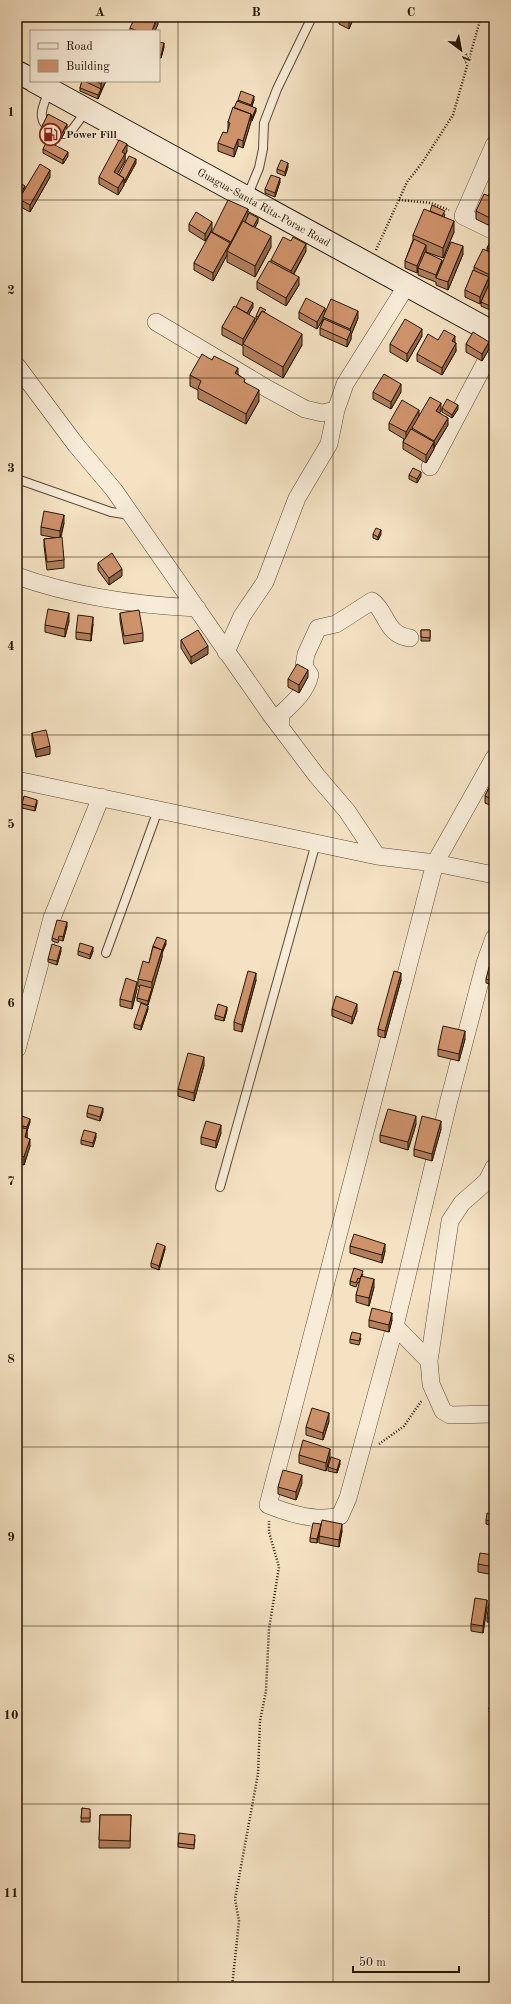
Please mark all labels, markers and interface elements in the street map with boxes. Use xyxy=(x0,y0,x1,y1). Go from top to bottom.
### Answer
text: A xyxy=(95,6,105,19)
text: B xyxy=(251,6,261,19)
text: C xyxy=(407,6,415,19)
legend xyxy=(30,30,160,82)
north arrow xyxy=(441,30,481,70)
text: Road xyxy=(66,41,93,53)
text: N xyxy=(459,50,472,64)
text: Building xyxy=(66,61,110,73)
text: 1 xyxy=(7,106,15,119)
fuel station icon: Power Fill xyxy=(38,121,64,147)
place label: Power Fill xyxy=(66,130,117,141)
street label: Guagua-Santa Rita-Porac Road xyxy=(195,167,332,250)
text: 2 xyxy=(7,284,15,297)
text: 3 xyxy=(7,462,15,475)
text: 4 xyxy=(7,640,15,653)
text: 5 xyxy=(7,818,15,831)
text: 6 xyxy=(7,997,15,1010)
text: 7 xyxy=(7,1175,15,1188)
text: 8 xyxy=(7,1353,15,1366)
text: 9 xyxy=(7,1531,15,1544)
text: 10 xyxy=(3,1709,19,1722)
text: 11 xyxy=(3,1887,19,1900)
scale bar xyxy=(353,1948,459,1974)
text: 50 m xyxy=(359,1956,386,1969)

